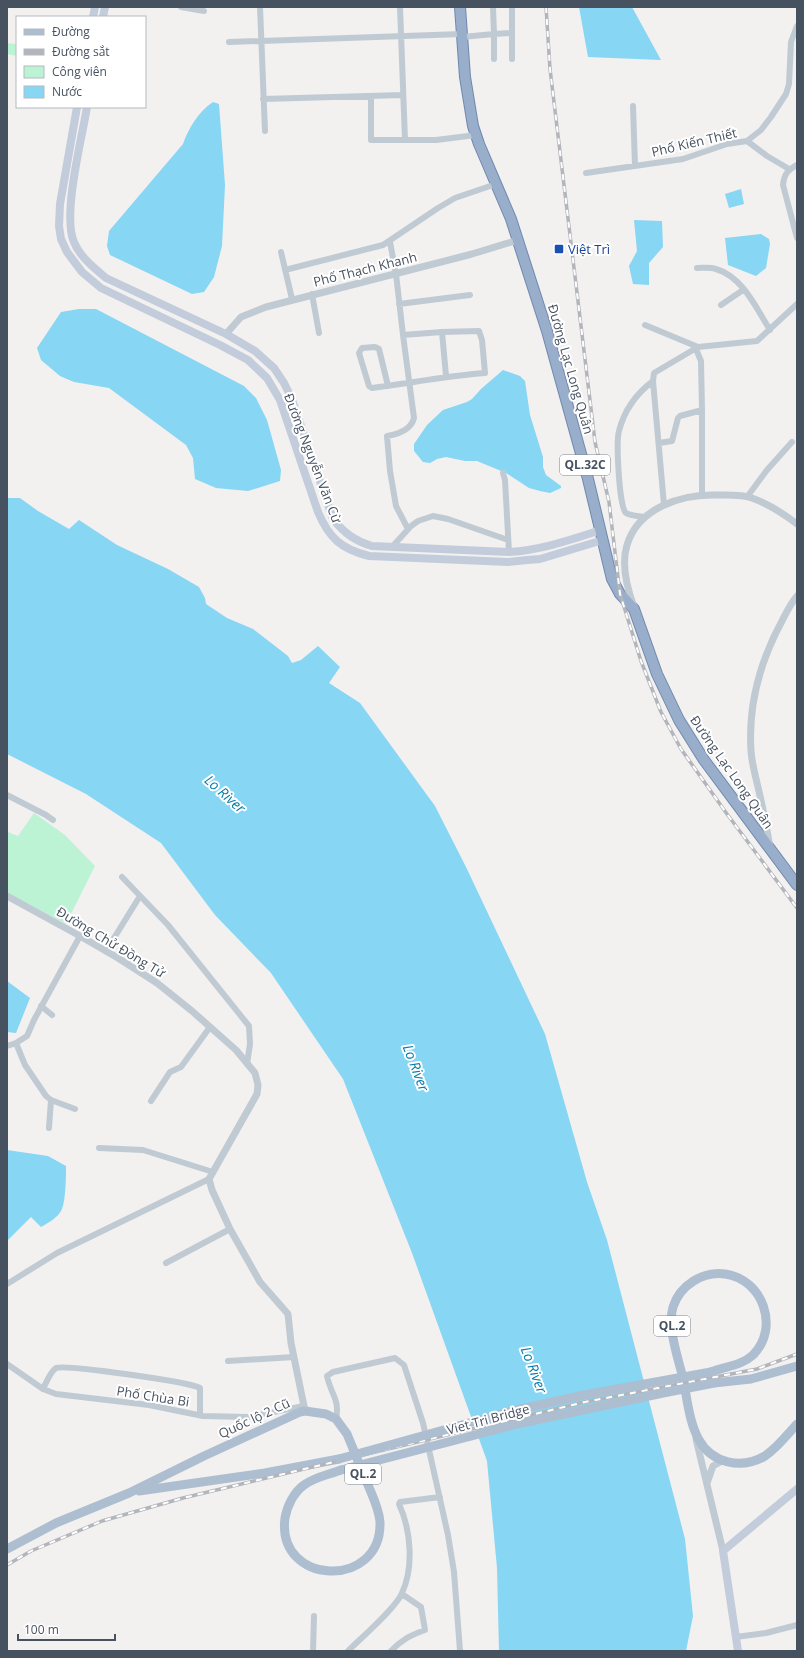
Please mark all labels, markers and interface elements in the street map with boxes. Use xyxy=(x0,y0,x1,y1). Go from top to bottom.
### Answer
legend xyxy=(16,16,146,108)
text: Đường xyxy=(52,23,90,40)
text: Đường sắt xyxy=(52,43,110,60)
text: Công viên xyxy=(52,63,107,80)
text: Nước xyxy=(52,83,82,100)
street label: Phố Kiến Thiết xyxy=(649,123,739,161)
place label: Việt Trì xyxy=(568,240,610,258)
marker: Việt Trì xyxy=(553,243,565,255)
street label: Phố Thạch Khanh xyxy=(311,247,419,291)
street label: Đường Lạc Long Quân xyxy=(544,302,598,436)
street label: Đường Nguyễn Văn Cừ xyxy=(280,391,347,527)
road number: QL.32C xyxy=(560,455,610,475)
street label: Đường Lạc Long Quân xyxy=(686,712,778,832)
water label: Lo River xyxy=(201,770,250,817)
street label: Đường Chử Đồng Tử xyxy=(53,902,170,982)
water label: Lo River xyxy=(399,1042,434,1094)
road number: QL.2 xyxy=(654,1316,690,1336)
water label: Lo River xyxy=(517,1344,552,1396)
street label: Phố Chùa Bi xyxy=(115,1381,191,1411)
street label: Quốc lộ 2 Cũ xyxy=(215,1394,293,1442)
street label: Viet Tri Bridge xyxy=(445,1399,531,1439)
road number: QL.2 xyxy=(345,1464,381,1484)
scale bar xyxy=(18,1616,115,1642)
text: 100 m xyxy=(24,1621,59,1638)

